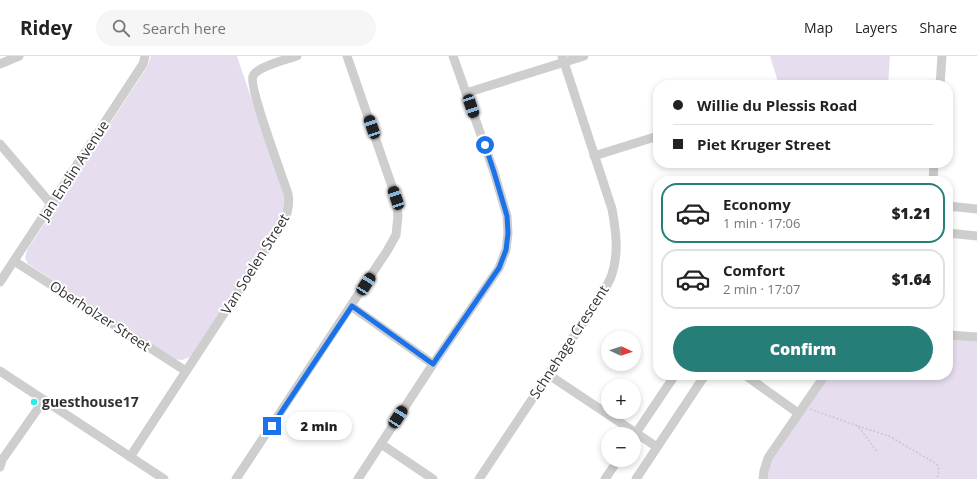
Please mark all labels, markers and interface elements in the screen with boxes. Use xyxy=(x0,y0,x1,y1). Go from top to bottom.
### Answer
search box xyxy=(96,10,376,46)
text: Ridey xyxy=(20,15,72,41)
icon: search xyxy=(110,17,132,39)
text: Search here xyxy=(142,18,226,38)
text: Map xyxy=(804,18,833,37)
text: Layers xyxy=(855,18,897,37)
text: Share xyxy=(919,18,957,37)
car xyxy=(461,93,481,119)
text: Willie du Plessis Road xyxy=(697,95,857,115)
car xyxy=(362,114,382,140)
street label: Jan Enslin Avenue xyxy=(33,116,113,225)
text: Piet Kruger Street xyxy=(697,134,831,154)
route start xyxy=(476,136,494,154)
car xyxy=(386,185,406,211)
text: Economy xyxy=(723,194,791,214)
icon: car xyxy=(675,195,711,231)
text: $1.21 xyxy=(892,203,931,223)
street label: Van Soelen Street xyxy=(216,210,293,318)
text: 1 min · 17:06 xyxy=(723,214,800,232)
text: Comfort xyxy=(723,260,785,280)
icon: car xyxy=(675,261,711,297)
text: $1.64 xyxy=(892,269,931,289)
car xyxy=(354,271,378,297)
street label: Oberholzer Street xyxy=(46,276,154,355)
text: 2 min · 17:07 xyxy=(723,280,800,298)
street label: Schnehage Crescent xyxy=(525,281,613,402)
button: Confirm xyxy=(673,326,933,372)
north arrow xyxy=(601,331,641,371)
map controls xyxy=(601,331,641,467)
button: + xyxy=(601,379,641,419)
place label: guesthouse17 xyxy=(42,392,139,411)
marker: guesthouse17 xyxy=(29,397,39,407)
car xyxy=(386,404,410,430)
callout: 2 min xyxy=(286,412,352,440)
route end xyxy=(263,417,281,435)
text: 2 min xyxy=(301,417,337,435)
button: − xyxy=(601,427,641,467)

